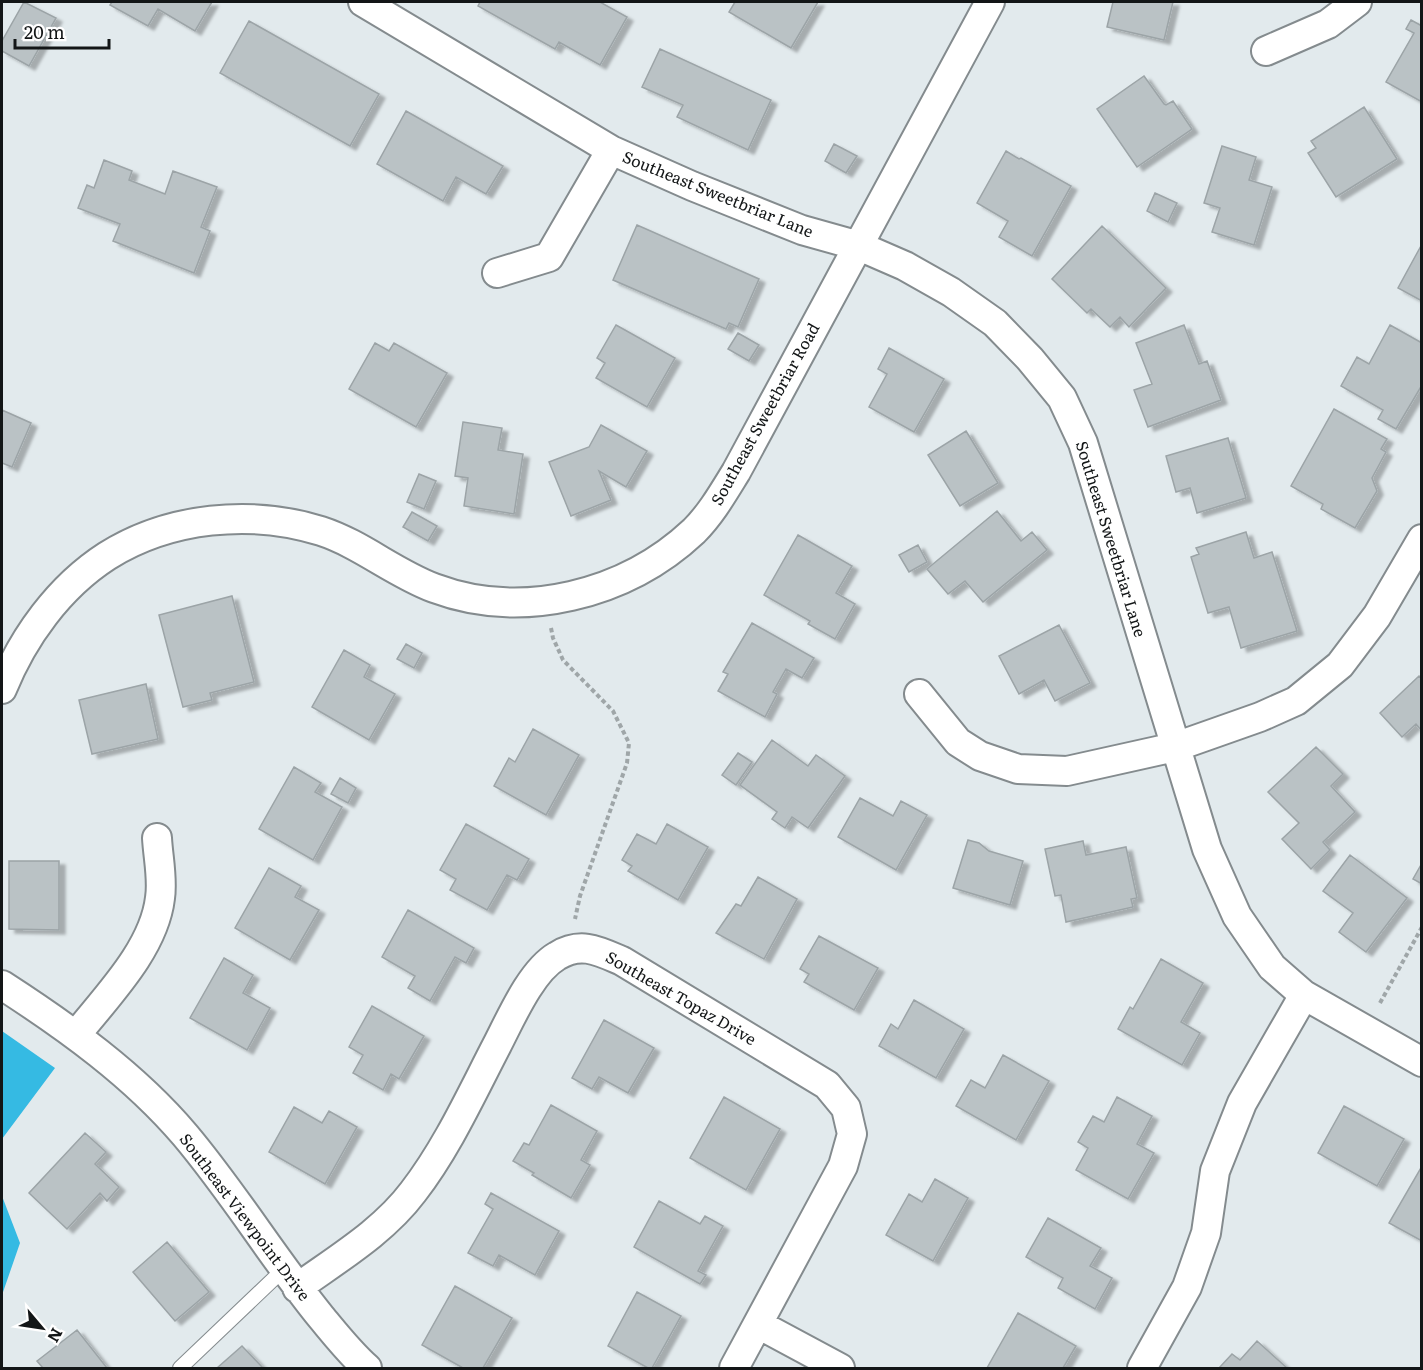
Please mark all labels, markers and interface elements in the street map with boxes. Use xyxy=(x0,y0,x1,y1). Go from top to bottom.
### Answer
scale bar xyxy=(15,12,110,50)
text: 20 m xyxy=(24,18,65,45)
street label: Southeast Sweetbriar Lane xyxy=(619,144,817,242)
street label: Southeast Sweetbriar Road xyxy=(704,318,824,509)
street label: Southeast Sweetbriar Lane xyxy=(1071,438,1153,640)
street label: Southeast Topaz Drive xyxy=(602,944,761,1050)
street label: Southeast Viewpoint Drive xyxy=(175,1128,317,1305)
north arrow xyxy=(12,1298,72,1358)
text: N xyxy=(42,1324,70,1347)

